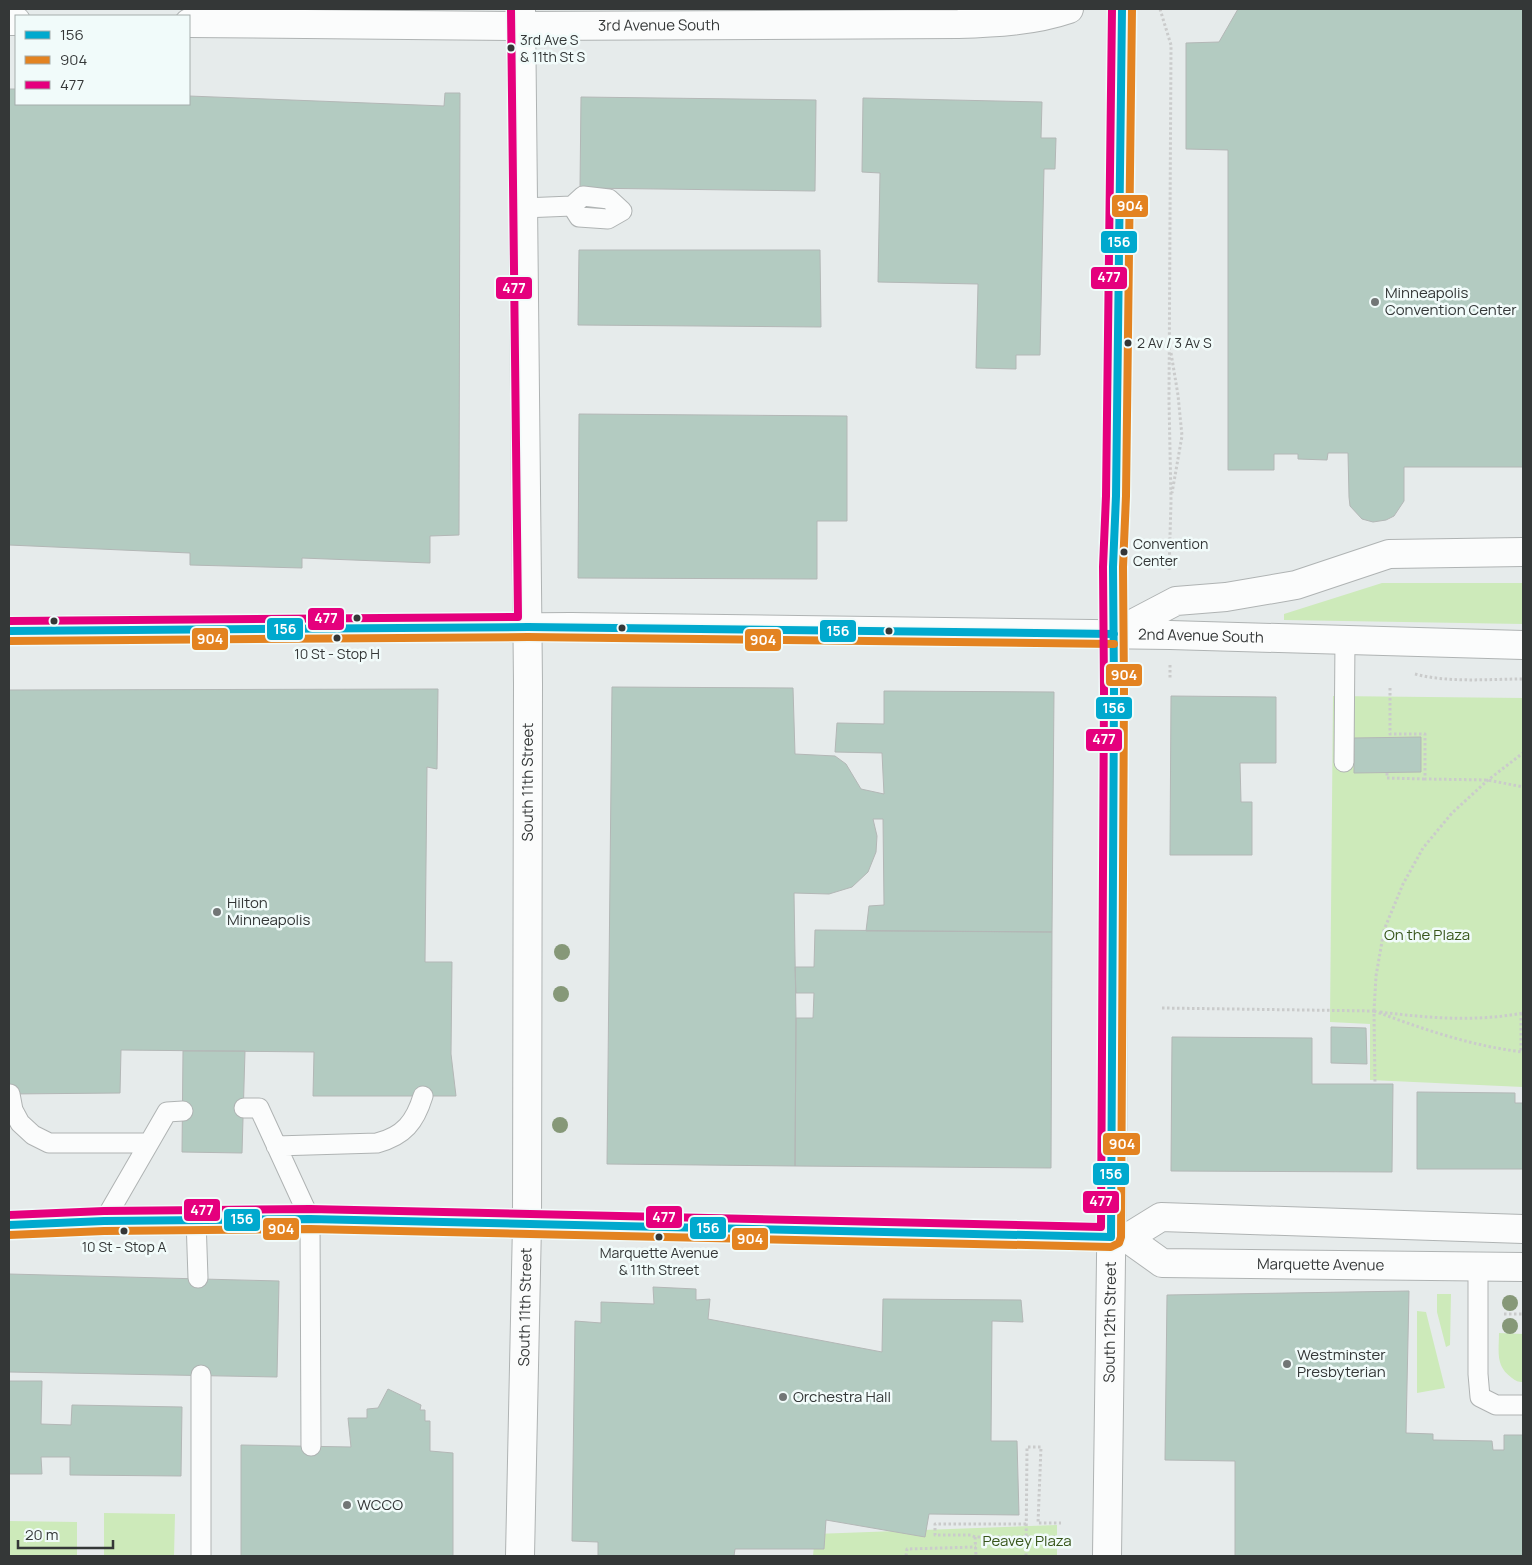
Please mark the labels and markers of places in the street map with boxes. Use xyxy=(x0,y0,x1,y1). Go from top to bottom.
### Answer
place label: 3rd Ave S & 11th St S xyxy=(520,30,586,66)
marker: 3rd Ave S & 11th St S xyxy=(506,43,516,53)
place label: Minneapolis Convention Center xyxy=(1385,282,1517,320)
marker: Minneapolis Convention Center xyxy=(1369,296,1381,308)
place label: 2 Av / 3 Av S xyxy=(1137,333,1212,352)
marker: 2 Av / 3 Av S xyxy=(1123,338,1133,348)
place label: Convention Center xyxy=(1133,534,1208,570)
marker: Convention Center xyxy=(1119,547,1129,557)
unlabelled marker xyxy=(352,613,362,623)
unlabelled marker xyxy=(49,616,59,626)
unlabelled marker xyxy=(617,623,627,633)
unlabelled marker xyxy=(884,626,894,636)
marker: 10 St - Stop H xyxy=(332,633,342,643)
place label: 10 St - Stop H xyxy=(294,644,380,663)
place label: Hilton Minneapolis xyxy=(227,892,311,930)
marker: Hilton Minneapolis xyxy=(211,906,223,918)
marker: 10 St - Stop A xyxy=(119,1226,129,1236)
marker: Marquette Avenue & 11th Street xyxy=(654,1232,664,1242)
place label: 10 St - Stop A xyxy=(82,1237,166,1256)
place label: Marquette Avenue & 11th Street xyxy=(600,1243,718,1279)
place label: Westminster Presbyterian xyxy=(1297,1344,1386,1382)
marker: Westminster Presbyterian xyxy=(1281,1358,1293,1370)
place label: Orchestra Hall xyxy=(793,1386,891,1407)
marker: Orchestra Hall xyxy=(777,1391,789,1403)
place label: WCCO xyxy=(357,1494,403,1515)
marker: WCCO xyxy=(341,1499,353,1511)

